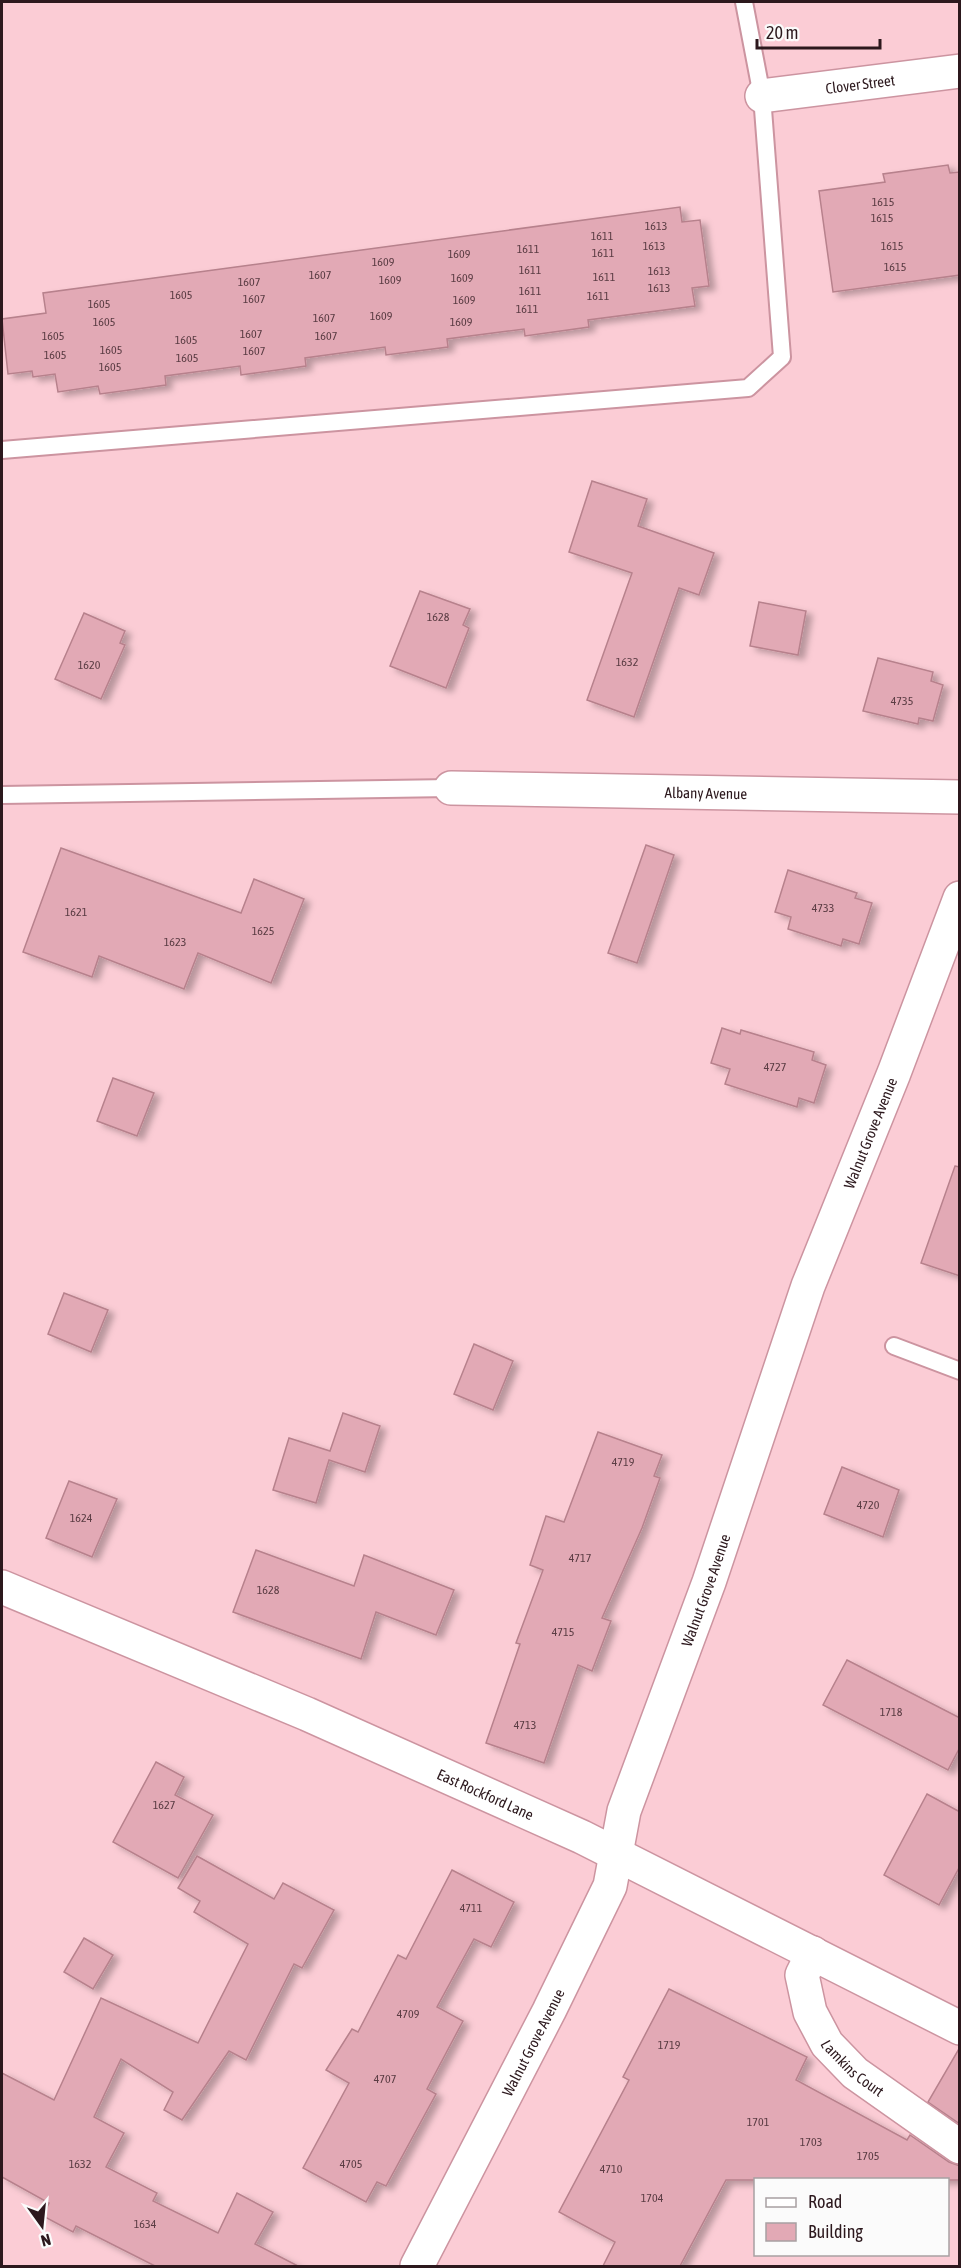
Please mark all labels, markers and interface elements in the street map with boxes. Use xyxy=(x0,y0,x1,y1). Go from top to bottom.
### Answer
scale bar xyxy=(757,12,880,50)
text: 20 m xyxy=(766,22,798,43)
street label: Clover Street xyxy=(825,71,896,96)
house number: 1615 xyxy=(872,195,894,209)
house number: 1615 xyxy=(871,211,893,225)
house number: 1613 xyxy=(645,219,667,233)
house number: 1611 xyxy=(591,229,614,243)
house number: 1613 xyxy=(643,239,665,253)
house number: 1615 xyxy=(881,239,903,253)
house number: 1611 xyxy=(517,242,540,256)
house number: 1611 xyxy=(592,246,615,260)
house number: 1609 xyxy=(448,247,471,261)
house number: 1609 xyxy=(372,255,395,269)
house number: 1615 xyxy=(884,260,906,274)
house number: 1611 xyxy=(519,263,542,277)
house number: 1613 xyxy=(648,264,670,278)
house number: 1607 xyxy=(309,268,332,282)
house number: 1611 xyxy=(593,270,616,284)
house number: 1609 xyxy=(451,271,474,285)
house number: 1609 xyxy=(379,273,402,287)
house number: 1607 xyxy=(238,275,261,289)
house number: 1613 xyxy=(648,281,670,295)
house number: 1611 xyxy=(519,284,542,298)
house number: 1605 xyxy=(170,288,192,302)
house number: 1611 xyxy=(587,289,610,303)
house number: 1607 xyxy=(243,292,266,306)
house number: 1609 xyxy=(453,293,476,307)
house number: 1605 xyxy=(88,297,110,311)
house number: 1611 xyxy=(516,302,539,316)
house number: 1609 xyxy=(370,309,393,323)
house number: 1607 xyxy=(313,311,336,325)
house number: 1605 xyxy=(93,315,115,329)
house number: 1609 xyxy=(450,315,473,329)
house number: 1607 xyxy=(240,327,263,341)
house number: 1605 xyxy=(42,329,64,343)
house number: 1607 xyxy=(315,329,338,343)
house number: 1605 xyxy=(175,333,197,347)
house number: 1605 xyxy=(100,343,122,357)
house number: 1607 xyxy=(243,344,266,358)
house number: 1605 xyxy=(44,348,66,362)
house number: 1605 xyxy=(176,351,198,365)
house number: 1605 xyxy=(99,360,121,374)
house number: 1628 xyxy=(427,610,450,624)
house number: 1632 xyxy=(616,655,638,669)
house number: 1620 xyxy=(78,658,101,672)
house number: 4735 xyxy=(891,694,913,708)
street label: Albany Avenue xyxy=(665,783,748,802)
house number: 4733 xyxy=(812,901,834,915)
house number: 1621 xyxy=(65,905,88,919)
house number: 1625 xyxy=(252,924,274,938)
house number: 1623 xyxy=(164,935,186,949)
house number: 4727 xyxy=(764,1060,787,1074)
street label: Walnut Grove Avenue xyxy=(840,1075,900,1191)
house number: 4719 xyxy=(612,1455,635,1469)
house number: 4720 xyxy=(857,1498,880,1512)
house number: 1624 xyxy=(70,1511,93,1525)
street label: Walnut Grove Avenue xyxy=(677,1531,733,1649)
house number: 4717 xyxy=(569,1551,592,1565)
house number: 1628 xyxy=(257,1583,280,1597)
house number: 4715 xyxy=(552,1625,574,1639)
house number: 1718 xyxy=(880,1705,903,1719)
house number: 4713 xyxy=(514,1718,536,1732)
street label: East Rockford Lane xyxy=(435,1765,536,1823)
house number: 1627 xyxy=(153,1798,176,1812)
house number: 4711 xyxy=(460,1901,483,1915)
street label: Walnut Grove Avenue xyxy=(498,1986,567,2099)
house number: 4709 xyxy=(397,2007,420,2021)
street label: Lamkins Court xyxy=(818,2037,888,2099)
house number: 1719 xyxy=(658,2038,681,2052)
house number: 4707 xyxy=(374,2072,397,2086)
house number: 1701 xyxy=(747,2115,770,2129)
house number: 1703 xyxy=(800,2135,822,2149)
house number: 1705 xyxy=(857,2149,879,2163)
house number: 1632 xyxy=(69,2157,91,2171)
house number: 4705 xyxy=(340,2157,362,2171)
house number: 4710 xyxy=(600,2162,623,2176)
legend xyxy=(754,2178,949,2256)
house number: 1704 xyxy=(641,2191,664,2205)
text: Road xyxy=(808,2191,842,2212)
north arrow xyxy=(12,2196,72,2256)
house number: 1634 xyxy=(134,2217,157,2231)
text: Building xyxy=(808,2221,863,2242)
text: N xyxy=(39,2231,53,2250)

